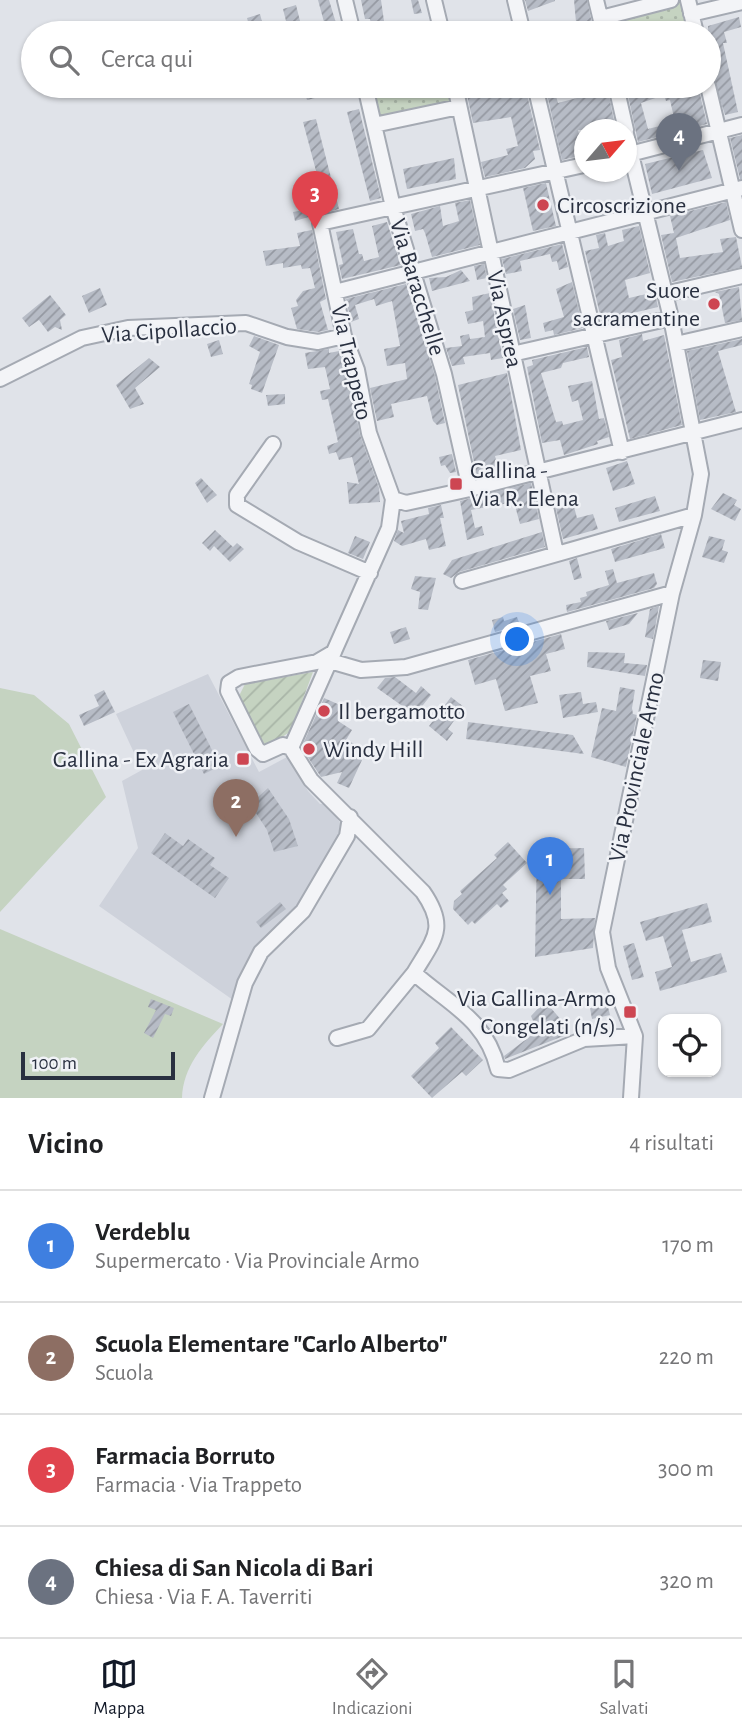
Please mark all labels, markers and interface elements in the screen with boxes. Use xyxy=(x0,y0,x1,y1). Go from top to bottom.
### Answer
search box xyxy=(21,21,721,98)
icon: search xyxy=(45,41,83,79)
text: Cerca qui xyxy=(101,46,193,72)
pin: 4 xyxy=(656,113,702,171)
north arrow xyxy=(574,119,637,182)
pin: 3 xyxy=(292,171,338,229)
place label: Circoscrizione xyxy=(557,194,686,218)
marker: Circoscrizione xyxy=(535,197,551,213)
street label: Via Baracchelle xyxy=(385,216,449,359)
street label: Via Asprea xyxy=(482,268,526,370)
place label: Suore sacramentine xyxy=(573,279,700,331)
marker: Suore sacramentine xyxy=(706,296,722,312)
street label: Via Trappeto xyxy=(326,302,376,422)
street label: Via Cipollaccio xyxy=(101,314,238,348)
place label: Gallina - Via R. Elena xyxy=(470,459,579,511)
marker: Gallina - Via R. Elena xyxy=(448,476,464,492)
your location xyxy=(500,622,534,656)
street label: Via Provinciale Armo xyxy=(605,670,669,864)
place label: Il bergamotto xyxy=(338,700,465,724)
marker: Il bergamotto xyxy=(316,703,332,719)
place label: Windy Hill xyxy=(323,738,423,762)
marker: Windy Hill xyxy=(301,741,317,757)
place label: Gallina - Ex Agraria xyxy=(53,748,229,772)
marker: Gallina - Ex Agraria xyxy=(235,751,251,767)
pin: 2 xyxy=(213,779,259,837)
pin: 1 xyxy=(527,837,573,895)
place label: Via Gallina-Armo Congelati (n/s) xyxy=(457,987,616,1039)
marker: Via Gallina-Armo Congelati (n/s) xyxy=(622,1004,638,1020)
map controls xyxy=(658,1014,721,1077)
button: locate xyxy=(658,1014,721,1077)
scale bar xyxy=(21,1049,175,1081)
text: 100 m xyxy=(32,1054,77,1073)
text: Vicino xyxy=(28,1129,104,1159)
text: 4 risultati xyxy=(629,1132,714,1155)
text: Verdeblu xyxy=(95,1219,190,1245)
text: 1 xyxy=(47,1234,55,1257)
text: 170 m xyxy=(662,1234,714,1257)
text: Supermercato · Via Provinciale Armo xyxy=(95,1250,420,1273)
text: Scuola Elementare "Carlo Alberto" xyxy=(95,1331,448,1357)
text: 2 xyxy=(46,1346,56,1369)
text: 220 m xyxy=(659,1346,714,1369)
text: Scuola xyxy=(95,1362,154,1385)
text: Farmacia Borruto xyxy=(95,1443,275,1469)
text: 3 xyxy=(46,1458,56,1481)
text: 300 m xyxy=(658,1458,714,1481)
text: Farmacia · Via Trappeto xyxy=(95,1474,302,1497)
text: Chiesa di San Nicola di Bari xyxy=(95,1555,373,1581)
text: 4 xyxy=(45,1570,57,1593)
text: 320 m xyxy=(660,1570,714,1593)
text: Chiesa · Via F. A. Taverriti xyxy=(95,1586,313,1609)
tab: Mappa xyxy=(93,1655,145,1720)
tab: Indicazioni xyxy=(332,1655,413,1720)
tab: Salvati xyxy=(599,1655,649,1720)

